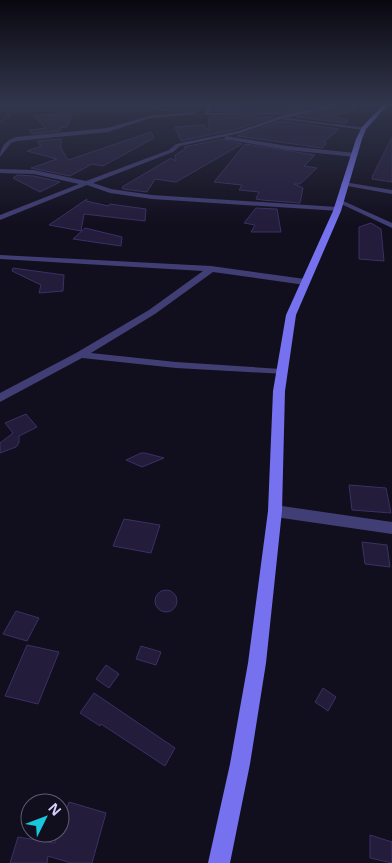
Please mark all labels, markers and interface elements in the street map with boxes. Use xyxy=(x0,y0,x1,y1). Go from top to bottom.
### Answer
north arrow xyxy=(20,793,70,843)
text: N xyxy=(44,798,66,820)

